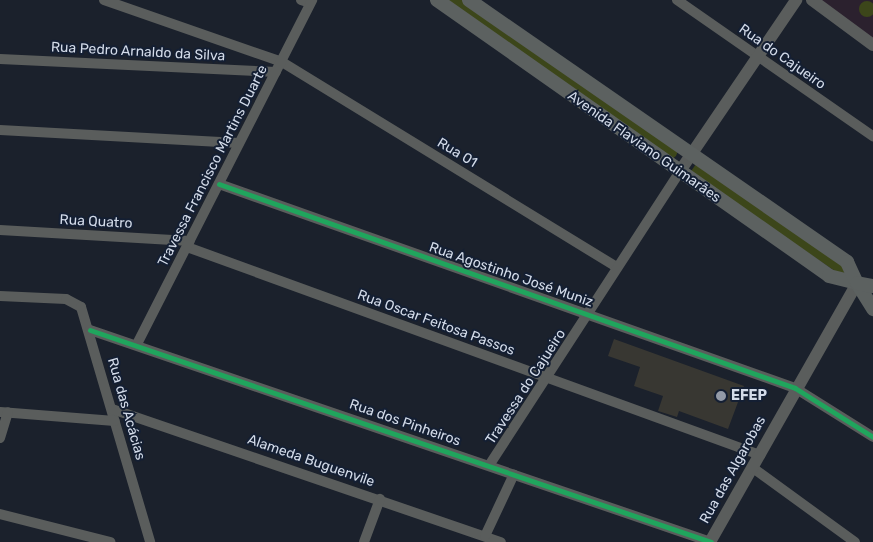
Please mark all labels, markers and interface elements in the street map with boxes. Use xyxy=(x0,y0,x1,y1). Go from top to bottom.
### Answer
street label: Rua do Cajueiro xyxy=(735,21,829,93)
street label: Rua Pedro Arnaldo da Silva xyxy=(50,39,226,65)
street label: Travessa Francisco Martins Duarte xyxy=(155,62,271,270)
street label: Avenida Flaviano Guimarães xyxy=(564,88,724,206)
street label: Rua 01 xyxy=(434,135,480,171)
street label: Rua Quatro xyxy=(59,212,133,232)
street label: Rua Agostinho José Muniz xyxy=(427,239,595,311)
street label: Rua Oscar Feitosa Passos xyxy=(355,287,517,359)
street label: Travessa do Cajueiro xyxy=(482,326,570,448)
street label: Rua das Acácias xyxy=(103,356,149,462)
place label: EFEP xyxy=(731,388,767,404)
marker: EFEP xyxy=(715,390,727,402)
street label: Rua dos Pinheiros xyxy=(347,396,463,450)
street label: Rua das Algarobas xyxy=(696,413,770,527)
street label: Alameda Buguenvile xyxy=(245,431,377,491)

